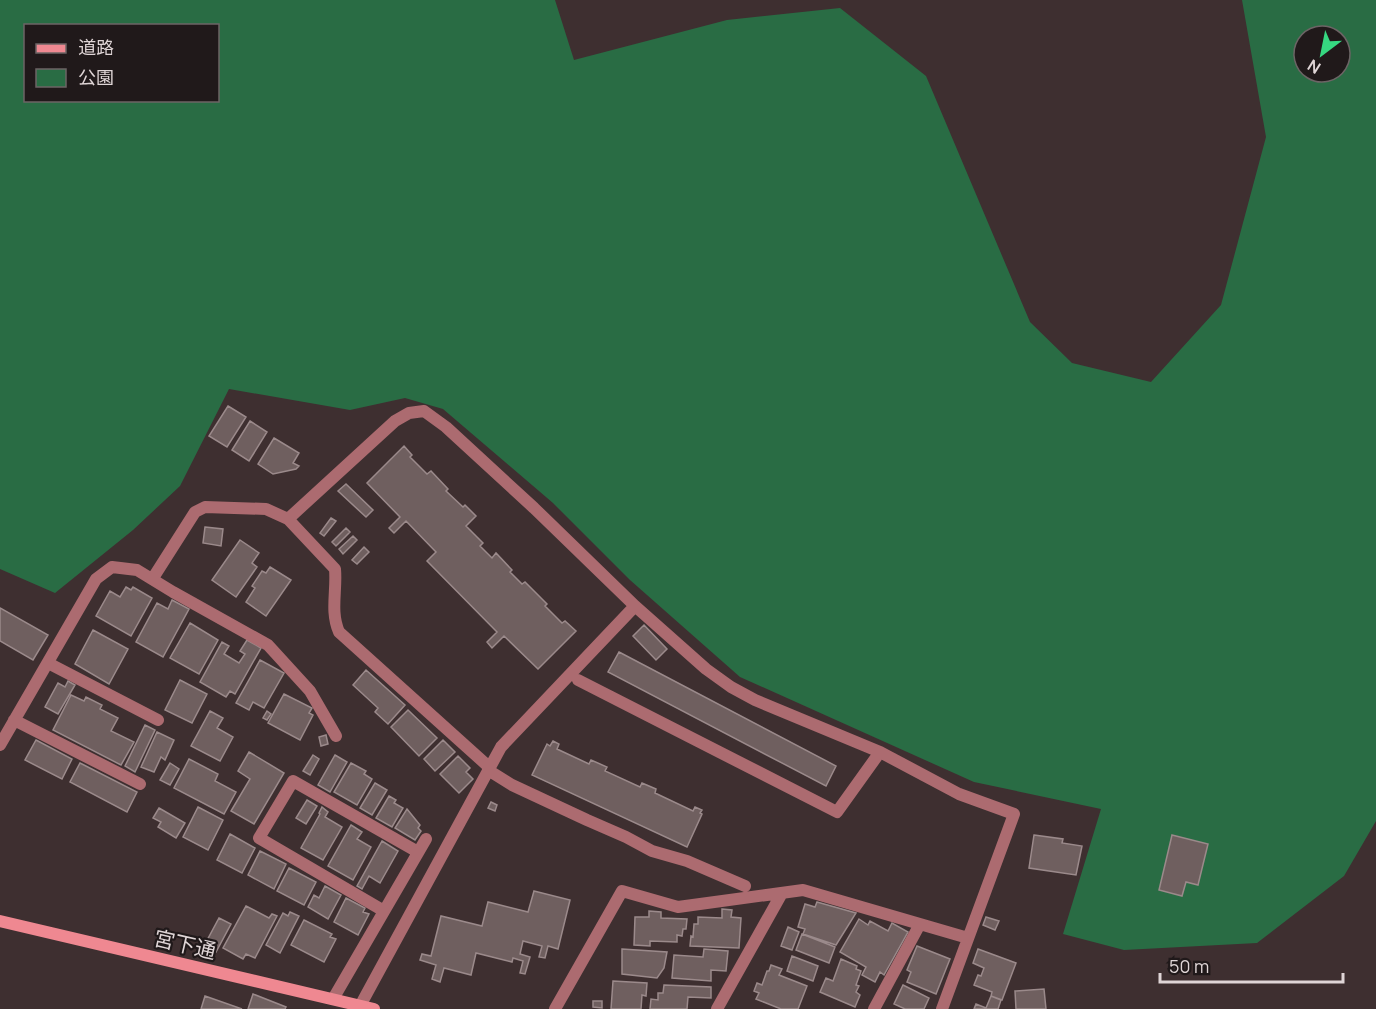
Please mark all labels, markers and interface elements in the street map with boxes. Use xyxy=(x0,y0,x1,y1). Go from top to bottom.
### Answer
legend xyxy=(24,24,219,102)
north arrow xyxy=(1292,24,1352,84)
text: 道路 xyxy=(78,35,114,59)
text: N xyxy=(1303,54,1325,79)
text: 公園 xyxy=(78,65,114,89)
street label: 宮下通 xyxy=(151,923,219,965)
scale bar xyxy=(1160,946,1343,984)
text: 50 m xyxy=(1169,954,1209,978)

